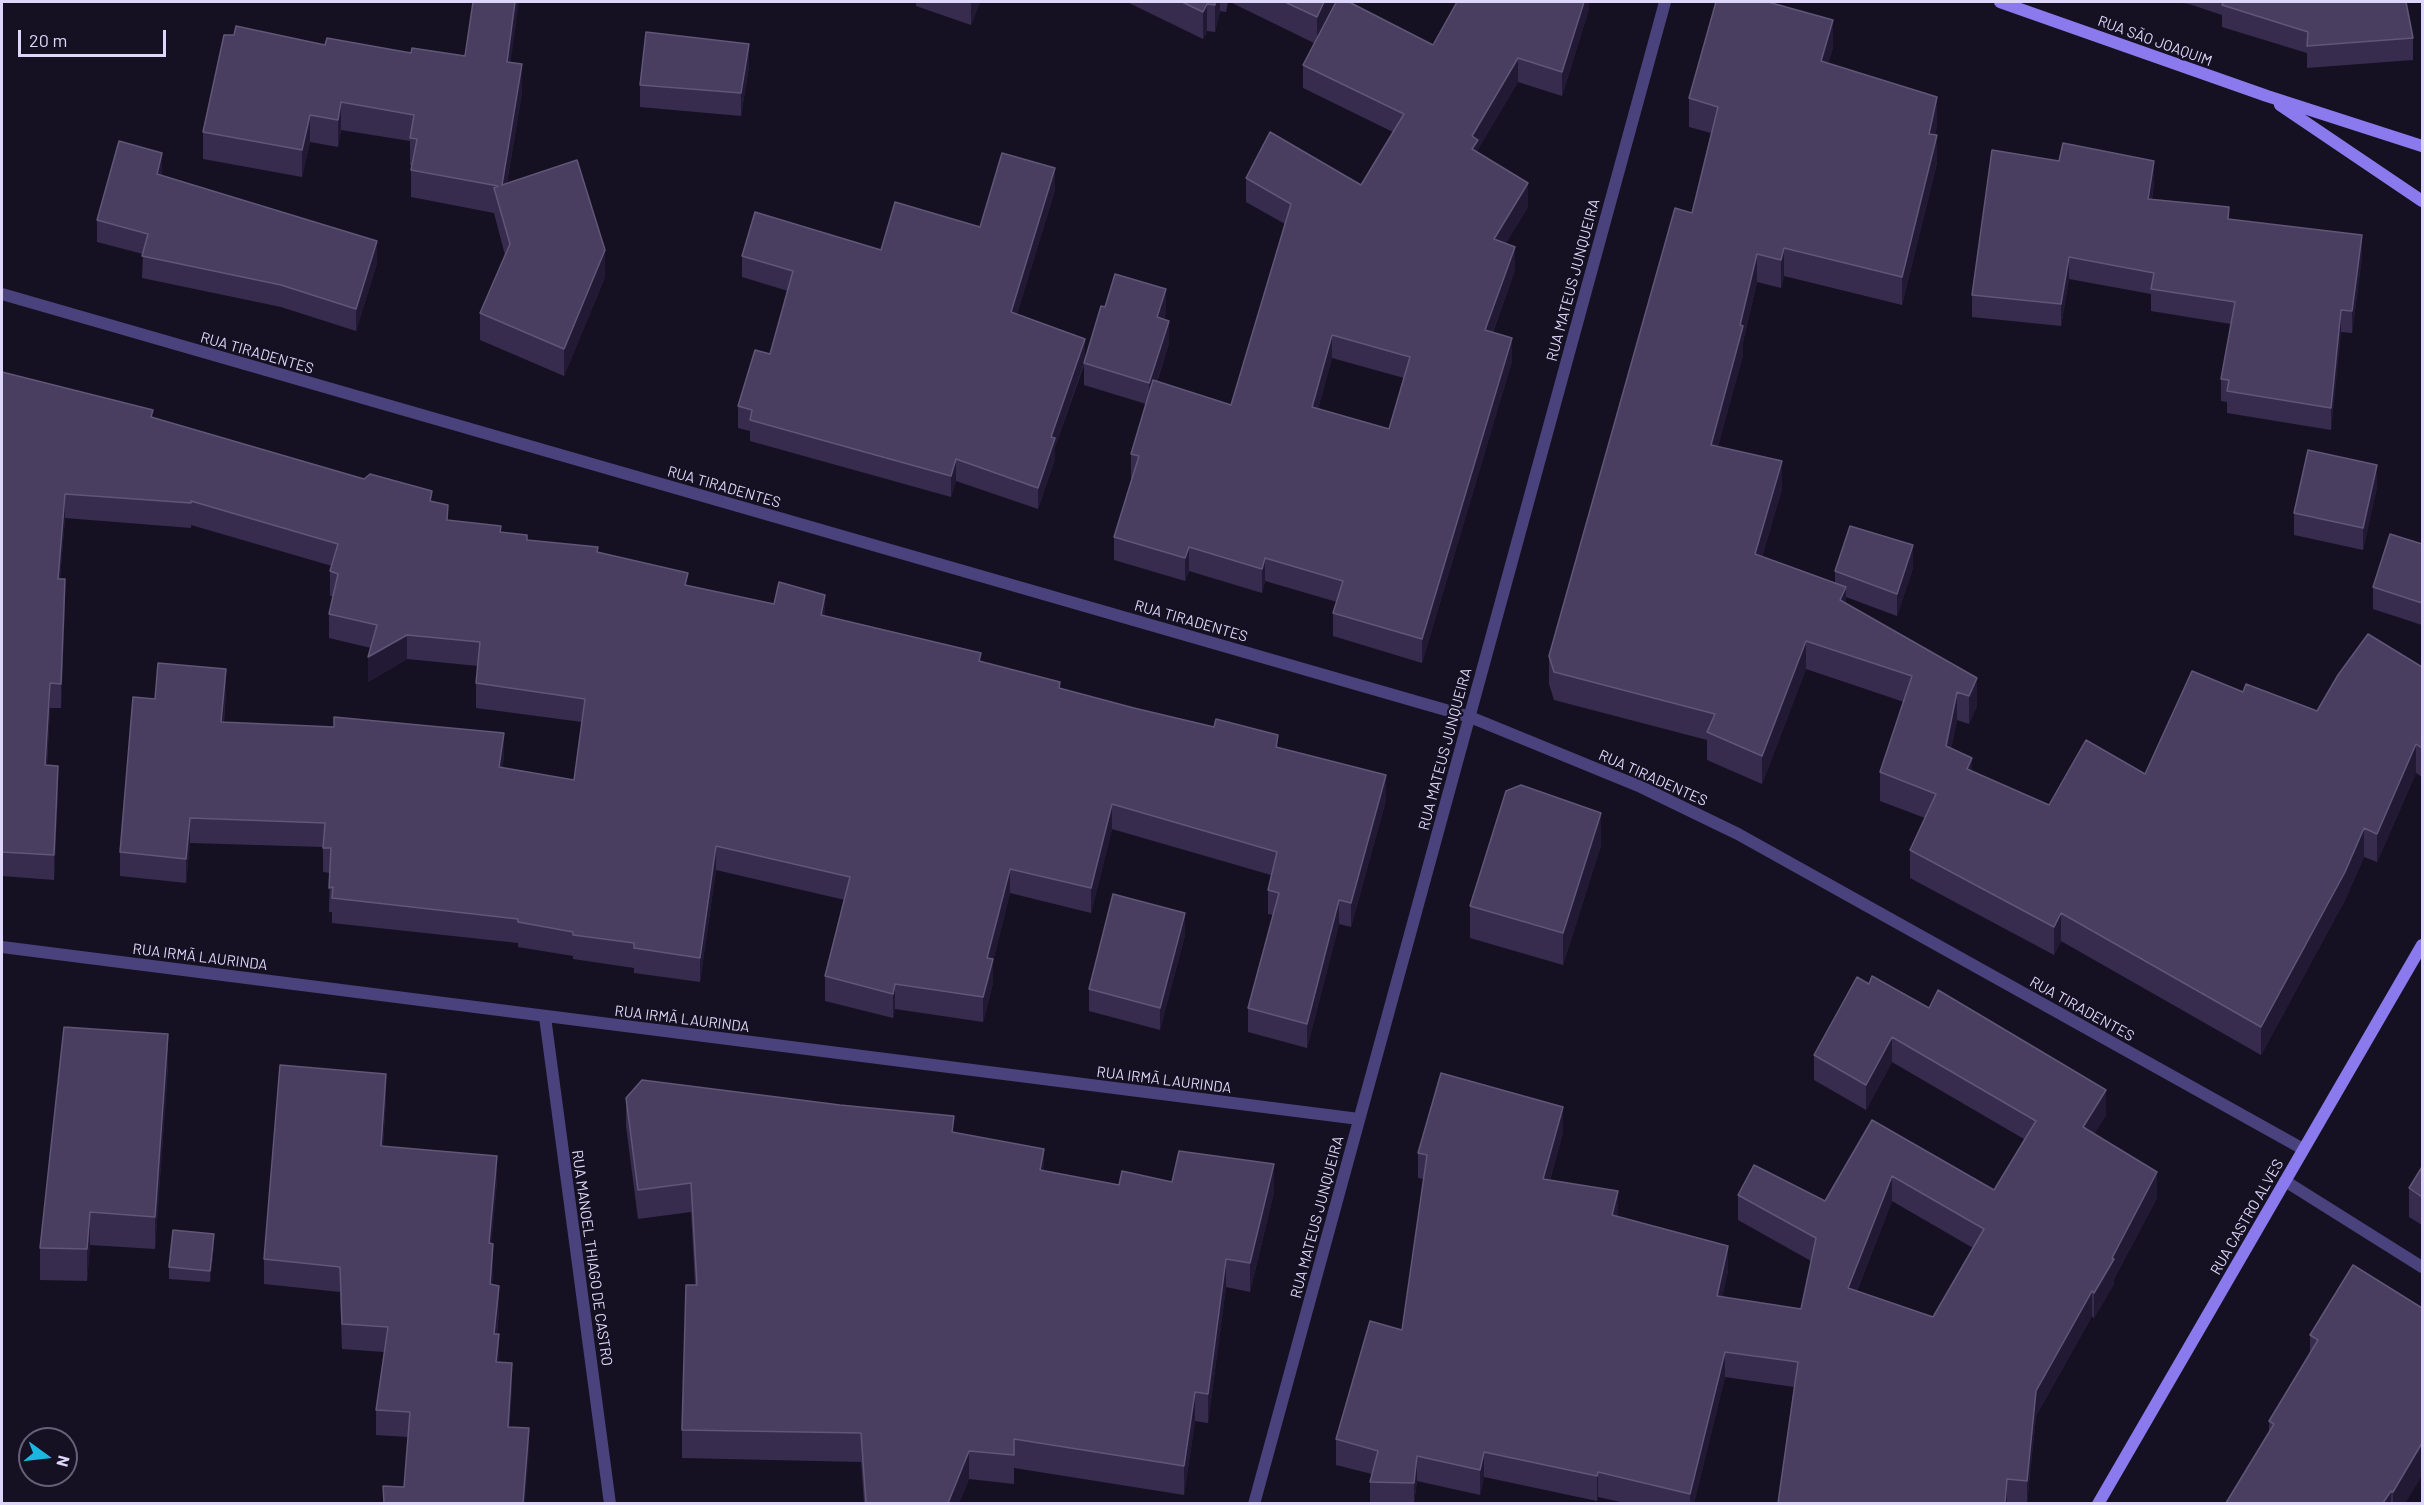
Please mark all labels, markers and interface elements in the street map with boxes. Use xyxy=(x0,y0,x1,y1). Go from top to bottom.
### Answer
street label: RUA SÃO JOAQUIM xyxy=(2095,12,2215,70)
scale bar xyxy=(21,18,170,56)
text: 20 m xyxy=(29,29,67,51)
street label: RUA MATEUS JUNQUEIRA xyxy=(1543,197,1603,363)
street label: RUA TIRADENTES xyxy=(198,328,316,378)
street label: RUA TIRADENTES xyxy=(665,462,783,512)
street label: RUA TIRADENTES xyxy=(1132,596,1250,646)
street label: RUA MATEUS JUNQUEIRA xyxy=(1415,666,1475,832)
street label: RUA TIRADENTES xyxy=(1596,746,1710,810)
street label: RUA IRMÃ LAURINDA xyxy=(132,940,268,974)
street label: RUA TIRADENTES xyxy=(2026,973,2138,1045)
street label: RUA IRMÃ LAURINDA xyxy=(614,1002,750,1036)
street label: RUA IRMÃ LAURINDA xyxy=(1096,1063,1232,1097)
street label: RUA MATEUS JUNQUEIRA xyxy=(1287,1134,1347,1300)
street label: RUA MANOEL THIAGO DE CASTRO xyxy=(568,1149,616,1367)
street label: RUA CASTRO ALVES xyxy=(2207,1156,2287,1278)
north arrow xyxy=(18,1427,78,1487)
text: N xyxy=(53,1454,74,1469)

